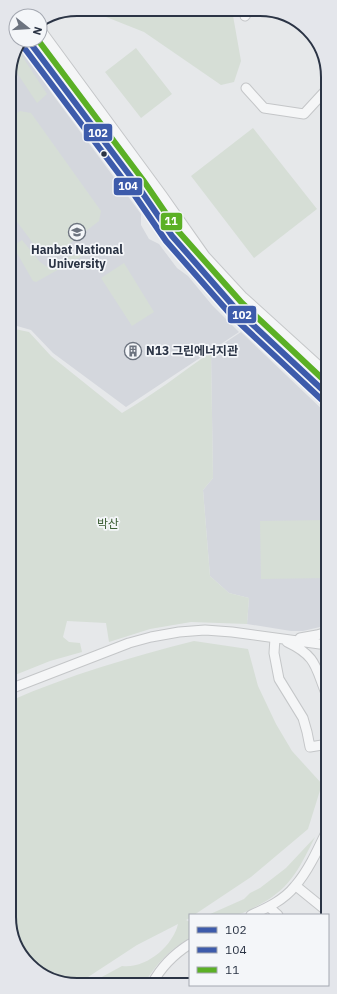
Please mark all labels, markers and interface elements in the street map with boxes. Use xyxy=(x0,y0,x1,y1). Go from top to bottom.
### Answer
north arrow xyxy=(8,8,48,48)
text: N xyxy=(30,25,45,37)
line badge: 102 xyxy=(83,123,113,142)
text: 102 xyxy=(88,126,108,140)
unlabelled marker xyxy=(99,149,109,159)
line badge: 104 xyxy=(113,177,143,196)
text: 104 xyxy=(118,179,138,193)
line badge: 11 xyxy=(160,212,183,231)
text: 11 xyxy=(164,214,178,228)
school or university icon: Hanbat National University xyxy=(67,222,87,242)
place label: Hanbat National University xyxy=(31,242,123,271)
line badge: 102 xyxy=(227,305,257,324)
text: 102 xyxy=(232,308,252,322)
building icon: N13 그린에너지관 xyxy=(123,341,143,361)
place label: N13 그린에너지관 xyxy=(146,343,238,358)
park label: 박산 xyxy=(97,516,119,531)
legend xyxy=(189,914,329,986)
text: 102 xyxy=(225,922,247,937)
text: 104 xyxy=(225,942,247,957)
text: 11 xyxy=(225,962,239,977)

